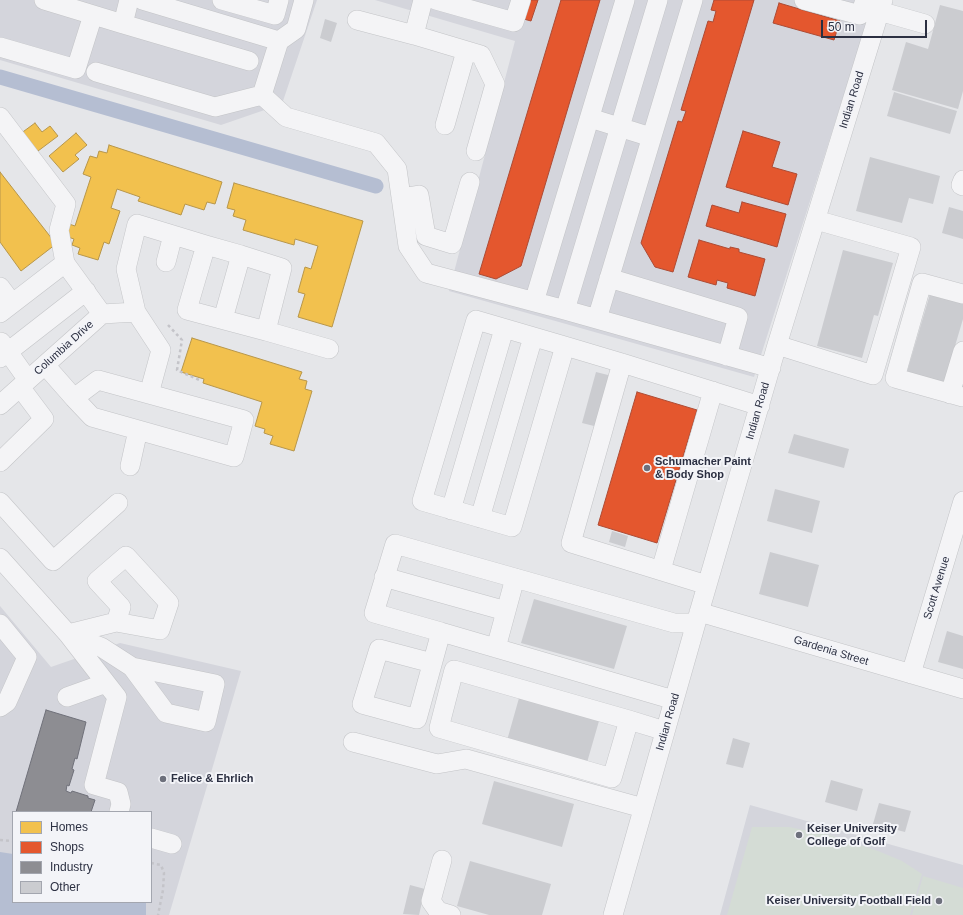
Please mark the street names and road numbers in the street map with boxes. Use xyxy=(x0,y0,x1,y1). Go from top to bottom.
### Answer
street label: Indian Road xyxy=(837,70,867,130)
street label: Columbia Drive xyxy=(32,318,96,378)
street label: Indian Road xyxy=(743,381,773,441)
street label: Scott Avenue xyxy=(921,555,953,621)
street label: Gardenia Street xyxy=(792,633,870,669)
street label: Indian Road xyxy=(653,692,683,752)

